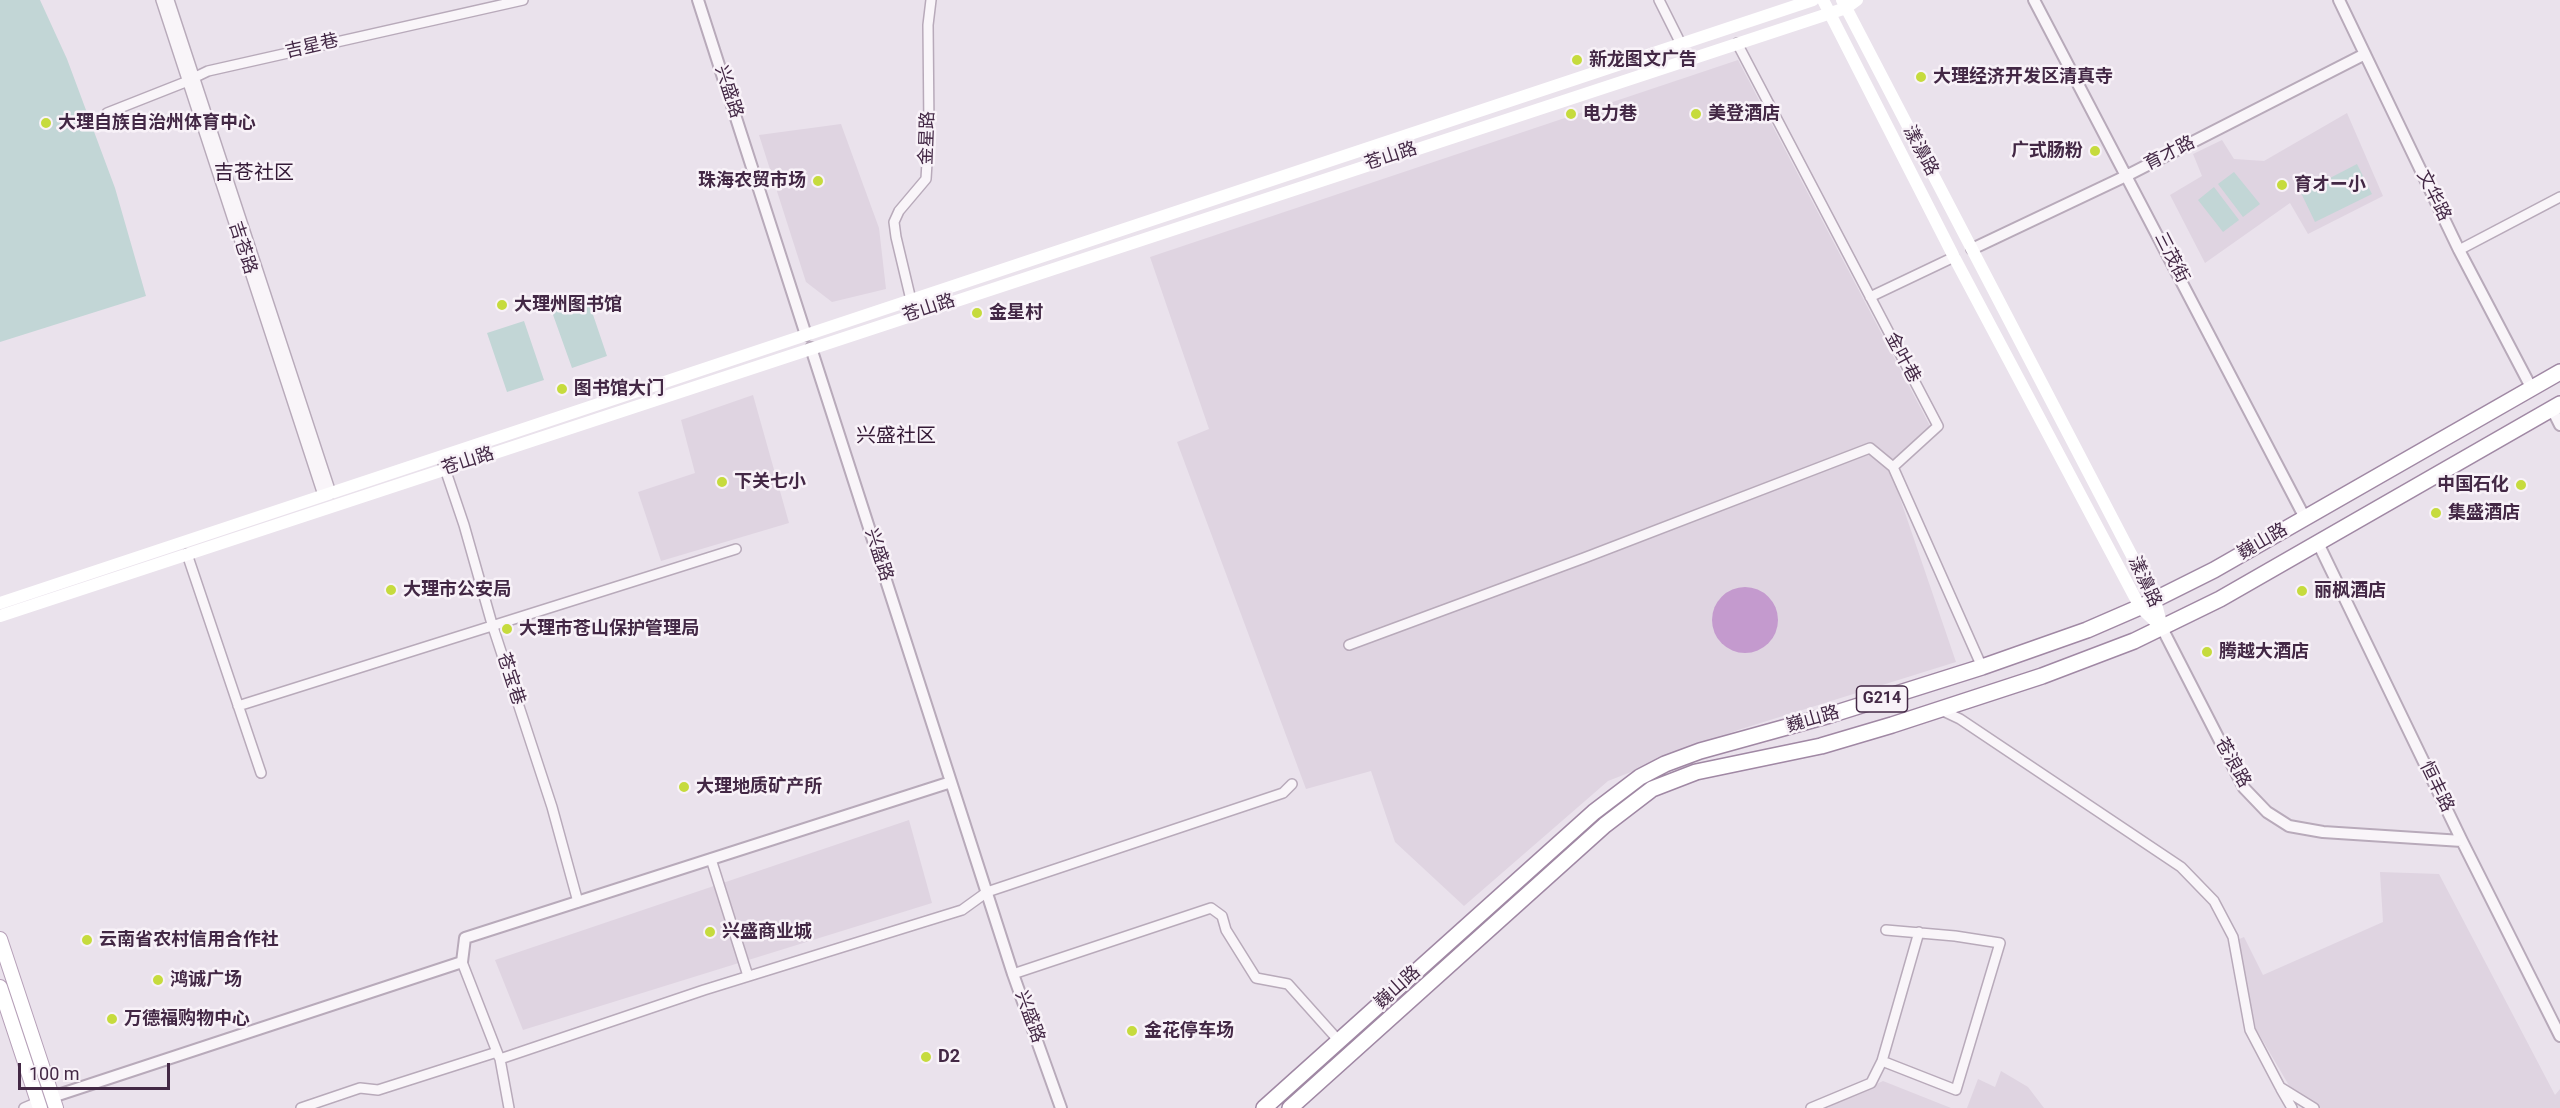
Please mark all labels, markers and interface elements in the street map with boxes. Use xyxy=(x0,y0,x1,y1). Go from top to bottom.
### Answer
street label: 吉星巷 xyxy=(283,30,341,64)
place label: 新龙图文广告 xyxy=(1589,49,1697,71)
marker: 新龙图文广告 xyxy=(1570,53,1584,67)
street label: 兴盛路 xyxy=(709,63,747,121)
place label: 大理经济开发区清真寺 xyxy=(1933,66,2113,88)
marker: 大理经济开发区清真寺 xyxy=(1914,70,1928,84)
place label: 电力巷 xyxy=(1583,103,1637,125)
place label: 美登酒店 xyxy=(1708,103,1780,125)
marker: 电力巷 xyxy=(1564,107,1578,121)
marker: 美登酒店 xyxy=(1689,107,1703,121)
street label: 金星路 xyxy=(916,111,940,165)
place label: 大理自族自治州体育中心 xyxy=(58,112,256,134)
marker: 大理自族自治州体育中心 xyxy=(39,116,53,130)
street label: 漾濞路 xyxy=(1898,122,1942,180)
street label: 育才路 xyxy=(2141,132,2199,176)
street label: 苍山路 xyxy=(1362,138,1420,176)
place label: 广式肠粉 xyxy=(2011,140,2083,162)
marker: 广式肠粉 xyxy=(2088,144,2102,158)
district label: 吉苍社区 xyxy=(214,162,294,186)
street label: 文华路 xyxy=(2411,167,2455,225)
place label: 珠海农贸市场 xyxy=(698,170,806,192)
marker: 珠海农贸市场 xyxy=(811,174,825,188)
place label: 育オー小 xyxy=(2294,174,2366,196)
marker: 育オー小 xyxy=(2275,178,2289,192)
street label: 吉苍路 xyxy=(223,219,261,277)
street label: 三茂街 xyxy=(2149,229,2193,287)
street label: 苍山路 xyxy=(900,290,958,328)
place label: 大理州图书馆 xyxy=(514,294,622,316)
marker: 大理州图书馆 xyxy=(495,298,509,312)
place label: 金星村 xyxy=(989,302,1043,324)
marker: 金星村 xyxy=(970,306,984,320)
street label: 金叶巷 xyxy=(1880,329,1924,387)
place label: 图书馆大门 xyxy=(574,378,664,400)
marker: 图书馆大门 xyxy=(555,382,569,396)
district label: 兴盛社区 xyxy=(856,425,936,449)
street label: 苍山路 xyxy=(439,443,497,481)
place label: 下关七小 xyxy=(734,471,806,493)
place label: 中国石化 xyxy=(2437,474,2509,496)
marker: 下关七小 xyxy=(715,475,729,489)
marker: 中国石化 xyxy=(2514,478,2528,492)
place label: 集盛酒店 xyxy=(2448,502,2520,524)
marker: 集盛酒店 xyxy=(2429,506,2443,520)
street label: 巍山路 xyxy=(2234,519,2292,565)
street label: 兴盛路 xyxy=(859,526,897,584)
street label: 漾濞路 xyxy=(2123,553,2165,611)
place label: 大理市公安局 xyxy=(403,579,511,601)
place label: 丽枫酒店 xyxy=(2314,580,2386,602)
marker: 大理市公安局 xyxy=(384,583,398,597)
marker: 丽枫酒店 xyxy=(2295,584,2309,598)
place label: 大理市苍山保护管理局 xyxy=(519,618,699,640)
marker: 大理市苍山保护管理局 xyxy=(500,622,514,636)
place label: 腾越大酒店 xyxy=(2219,641,2309,663)
marker: 腾越大酒店 xyxy=(2200,645,2214,659)
street label: 苍宝巷 xyxy=(491,650,529,708)
road number: G214 xyxy=(1856,686,1908,712)
street label: 巍山路 xyxy=(1784,702,1842,738)
street label: 苍浪路 xyxy=(2209,734,2255,792)
street label: 恒丰路 xyxy=(2414,758,2458,816)
place label: 大理地质矿产所 xyxy=(696,776,822,798)
marker: 大理地质矿产所 xyxy=(677,780,691,794)
place label: 兴盛商业城 xyxy=(722,921,812,943)
marker: 兴盛商业城 xyxy=(703,925,717,939)
place label: 云南省农村信用合作社 xyxy=(99,929,279,951)
marker: 云南省农村信用合作社 xyxy=(80,933,94,947)
street label: 巍山路 xyxy=(1371,962,1425,1014)
place label: 鸿诚广场 xyxy=(170,969,242,991)
marker: 鸿诚广场 xyxy=(151,973,165,987)
street label: 兴盛路 xyxy=(1010,988,1048,1046)
place label: 万德福购物中心 xyxy=(124,1008,250,1030)
marker: 万德福购物中心 xyxy=(105,1012,119,1026)
place label: 金花停车场 xyxy=(1144,1020,1234,1042)
marker: 金花停车场 xyxy=(1125,1024,1139,1038)
place label: D2 xyxy=(938,1046,960,1068)
marker: D2 xyxy=(919,1050,933,1064)
scale bar xyxy=(21,1051,172,1089)
text: 100 m xyxy=(29,1063,80,1084)

